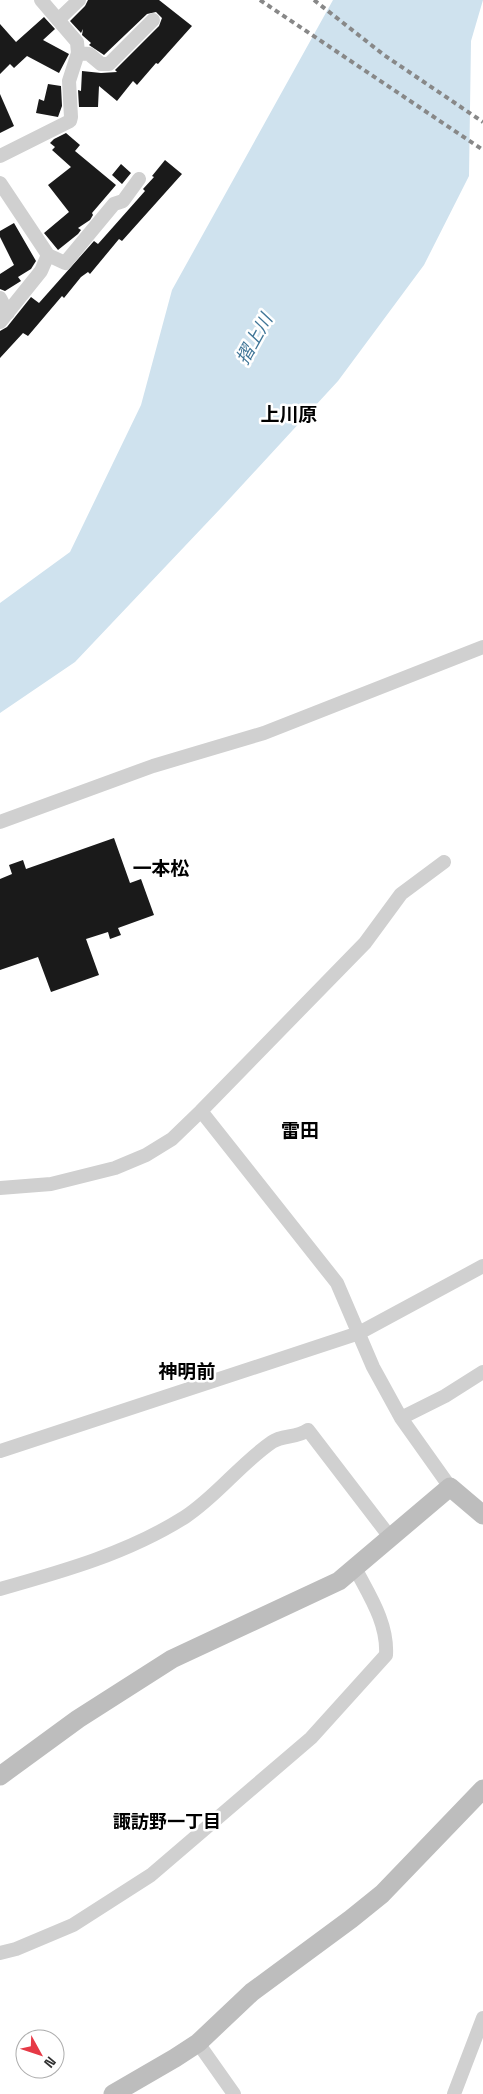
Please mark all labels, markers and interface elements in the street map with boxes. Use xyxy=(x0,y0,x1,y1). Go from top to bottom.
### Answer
water label: 摺上川 xyxy=(231,308,278,368)
district label: 上川原 xyxy=(260,402,318,427)
district label: 一本松 xyxy=(132,856,190,881)
district label: 雷田 xyxy=(281,1118,319,1143)
district label: 神明前 xyxy=(158,1359,216,1384)
district label: 諏訪野一丁目 xyxy=(113,1810,221,1833)
north arrow xyxy=(15,2029,65,2079)
text: N xyxy=(40,2053,60,2072)

